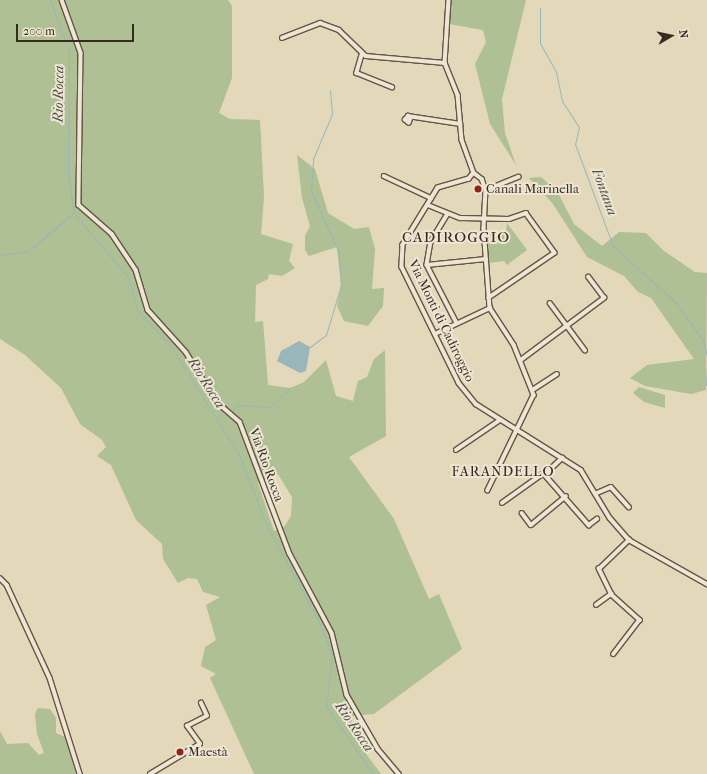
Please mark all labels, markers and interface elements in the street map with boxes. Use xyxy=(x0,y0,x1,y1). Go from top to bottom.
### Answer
scale bar xyxy=(18,16,136,42)
north arrow xyxy=(651,16,691,56)
text: 200 m xyxy=(23,24,55,38)
text: N xyxy=(676,29,690,39)
water label: Rio Rocca xyxy=(50,65,68,123)
water label: Fontana xyxy=(588,166,620,218)
place label: Canali Marinella xyxy=(486,181,579,197)
marker: Canali Marinella xyxy=(473,184,483,194)
district label: CADIROGGIO xyxy=(402,229,510,247)
street label: Via Monti di Cadiroggio xyxy=(405,257,477,385)
water label: Rio Rocca xyxy=(184,354,228,412)
street label: Via Rio Rocca xyxy=(246,426,286,504)
district label: FARANDELLO xyxy=(451,464,555,480)
water label: Rio Rocca xyxy=(331,699,377,755)
place label: Maestà xyxy=(188,744,228,760)
marker: Maestà xyxy=(175,747,185,757)

